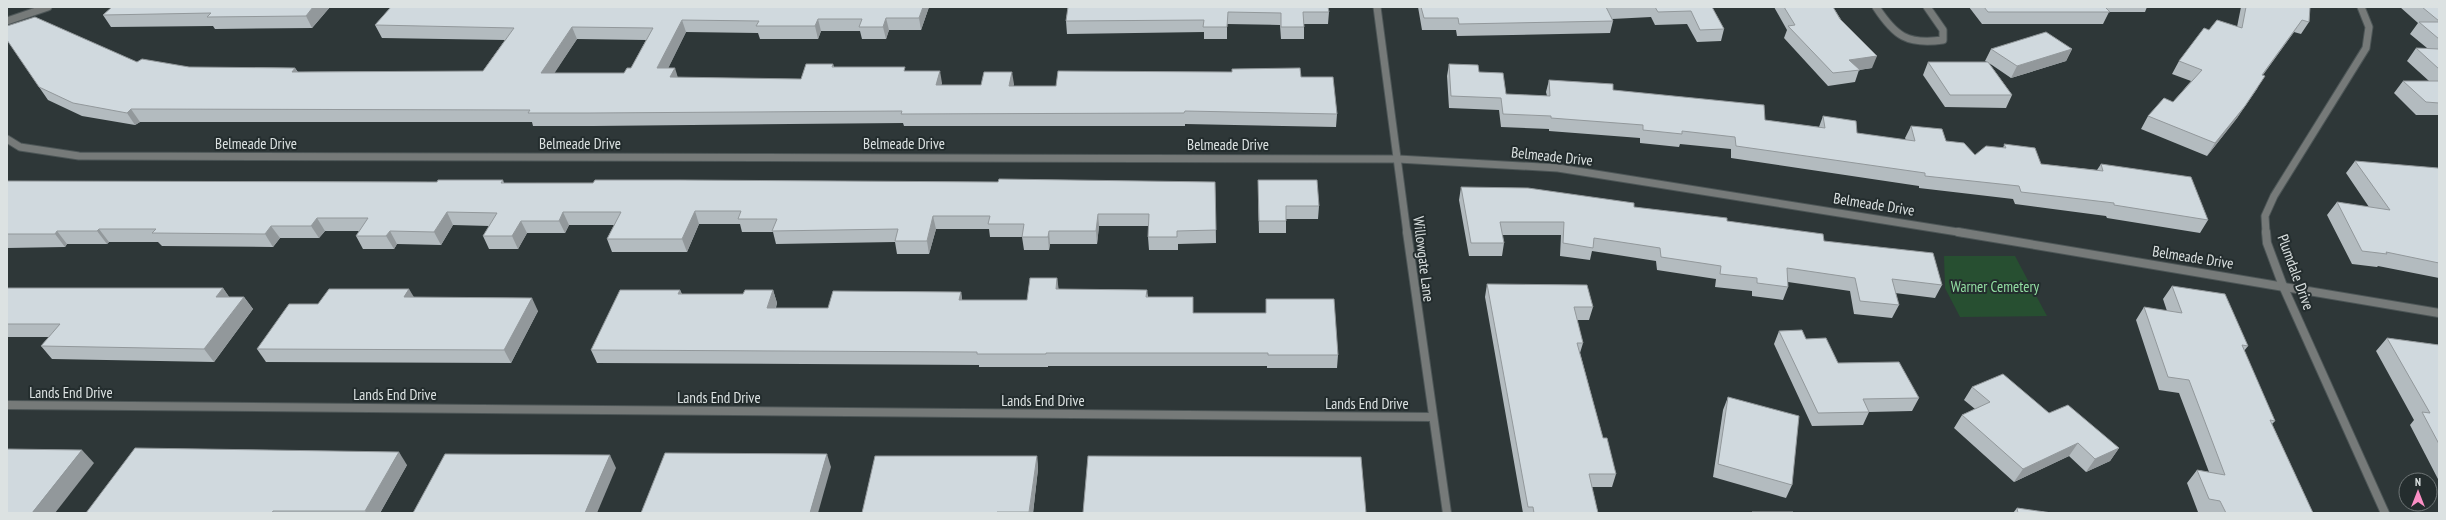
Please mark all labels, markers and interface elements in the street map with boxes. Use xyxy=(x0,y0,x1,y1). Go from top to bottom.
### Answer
street label: Belmeade Drive xyxy=(215,134,297,153)
street label: Belmeade Drive xyxy=(539,134,621,153)
street label: Belmeade Drive xyxy=(863,134,945,153)
street label: Belmeade Drive xyxy=(1187,135,1269,154)
street label: Belmeade Drive xyxy=(1510,142,1594,170)
street label: Belmeade Drive xyxy=(1832,188,1916,220)
street label: Willowgate Lane xyxy=(1409,215,1439,303)
street label: Plumdale Drive xyxy=(2274,232,2318,312)
street label: Belmeade Drive xyxy=(2151,241,2235,273)
park label: Warner Cemetery xyxy=(1951,277,2040,296)
street label: Lands End Drive xyxy=(29,383,113,402)
street label: Lands End Drive xyxy=(353,385,437,404)
street label: Lands End Drive xyxy=(677,388,761,407)
street label: Lands End Drive xyxy=(1001,391,1085,410)
street label: Lands End Drive xyxy=(1325,394,1409,413)
north arrow xyxy=(2398,472,2438,512)
text: N xyxy=(2415,475,2421,489)

